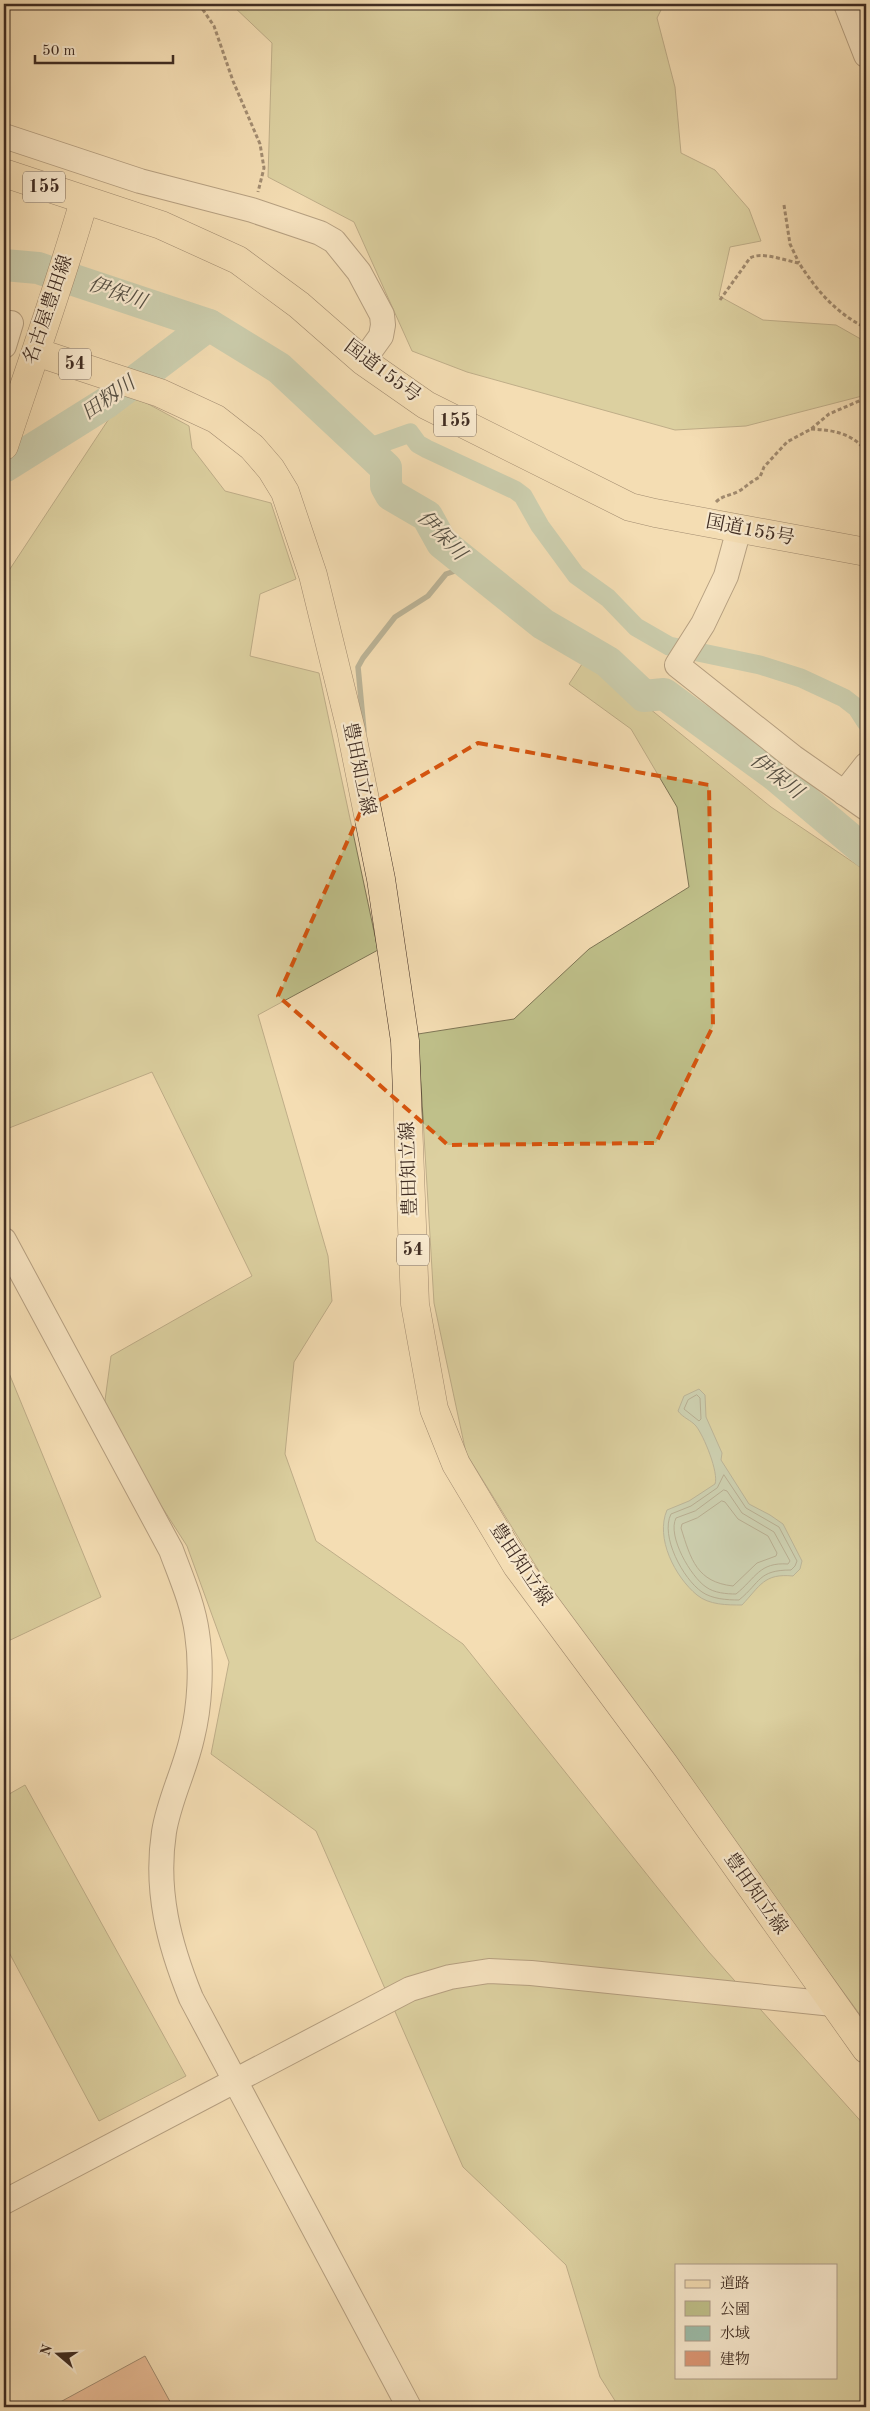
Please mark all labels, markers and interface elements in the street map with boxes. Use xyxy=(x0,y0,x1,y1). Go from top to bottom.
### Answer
scale bar xyxy=(35,32,172,64)
text: 50 m xyxy=(42,44,76,59)
road number: 155 xyxy=(23,172,65,202)
street label: 名古屋豊田線 xyxy=(20,252,77,367)
water label: 伊保川 xyxy=(85,273,151,314)
street label: 国道155号 xyxy=(340,336,425,407)
road number: 54 xyxy=(59,348,91,379)
water label: 田籾川 xyxy=(78,371,141,424)
road number: 155 xyxy=(434,406,476,436)
water label: 伊保川 xyxy=(413,506,472,566)
street label: 国道155号 xyxy=(704,511,796,549)
street label: 豊田知立線 xyxy=(339,720,379,817)
water label: 伊保川 xyxy=(746,749,809,805)
street label: 豊田知立線 xyxy=(397,1121,421,1217)
road number: 54 xyxy=(397,1234,429,1266)
street label: 豊田知立線 xyxy=(486,1519,556,1610)
street label: 豊田知立線 xyxy=(720,1848,792,1938)
legend xyxy=(675,2264,838,2378)
text: 道路 xyxy=(720,2275,750,2292)
text: 公園 xyxy=(720,2301,750,2318)
text: 水域 xyxy=(720,2325,750,2342)
north arrow xyxy=(32,2328,82,2378)
text: N xyxy=(38,2342,55,2357)
text: 建物 xyxy=(720,2351,750,2368)

